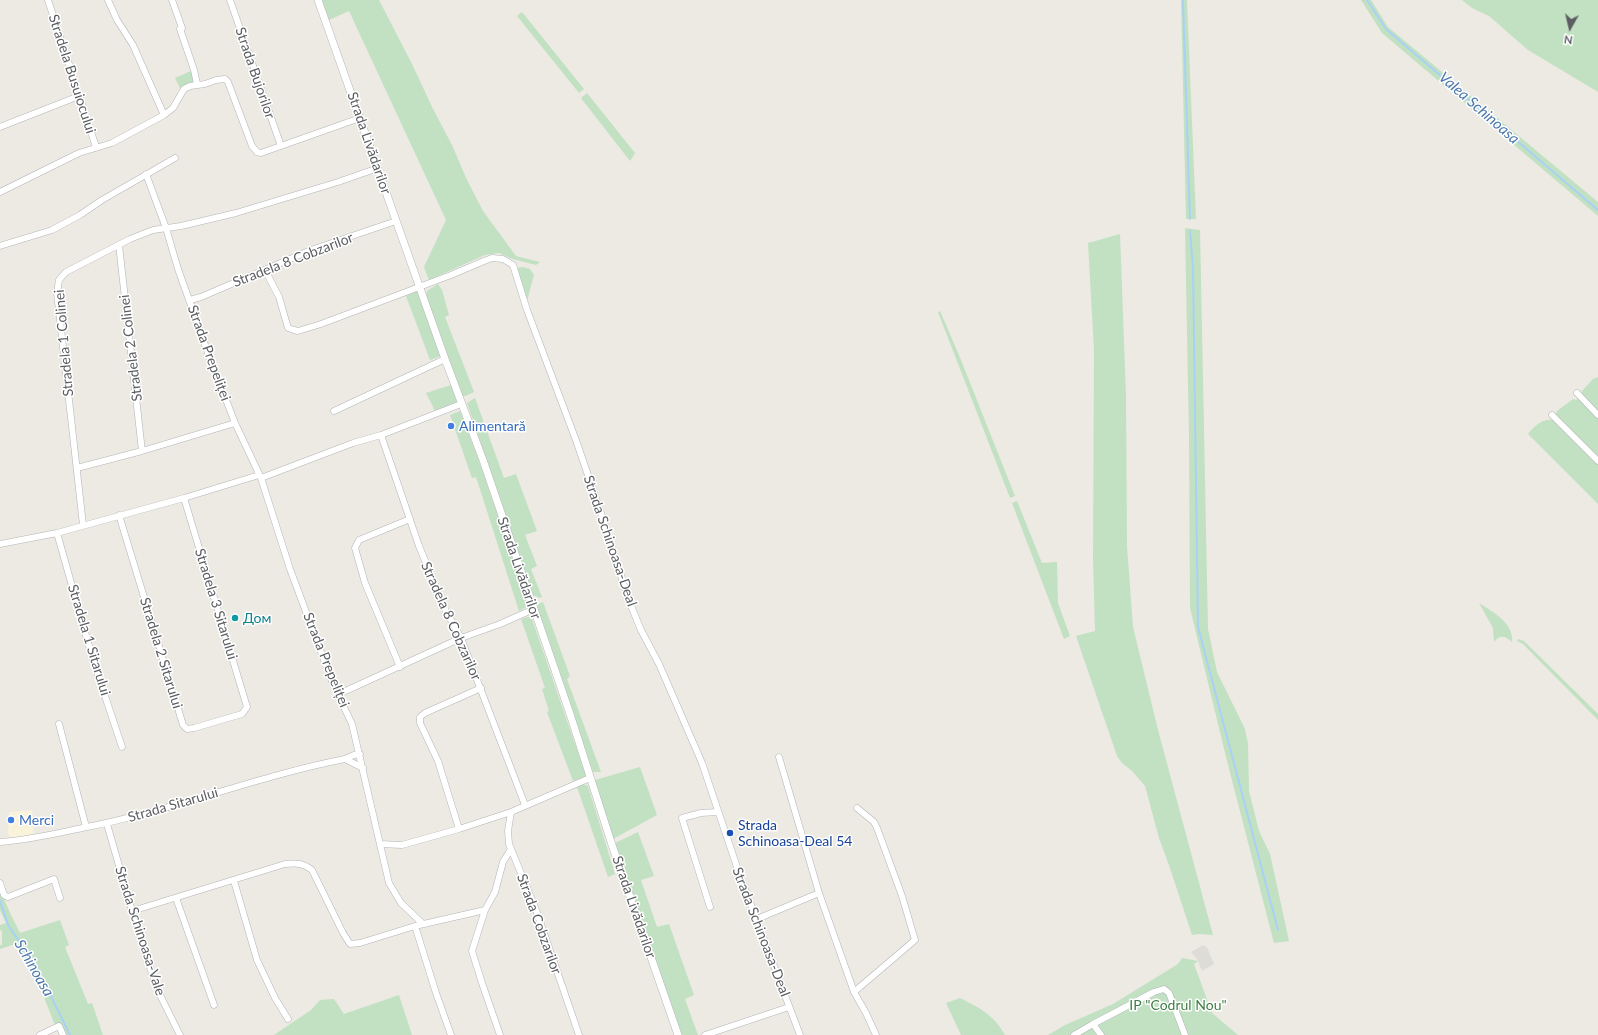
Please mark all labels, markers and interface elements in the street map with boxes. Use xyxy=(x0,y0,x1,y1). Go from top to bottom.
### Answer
north arrow xyxy=(1550,8,1590,48)
street label: Stradela Busuiocului xyxy=(45,12,99,136)
street label: Strada Bujorilor xyxy=(232,25,278,121)
text: N xyxy=(1563,33,1573,47)
water label: Valea Schinoasa xyxy=(1435,68,1523,148)
street label: Strada Livădarilor xyxy=(344,90,394,196)
street label: Stradela 8 Cobzarilor xyxy=(230,229,356,291)
street label: Stradela 1 Colinei xyxy=(51,289,77,397)
street label: Stradela 2 Colinei xyxy=(116,294,146,402)
street label: Strada Prepeliței xyxy=(184,303,234,403)
place label: Alimentară xyxy=(459,418,526,434)
marker: Alimentară xyxy=(446,421,456,431)
street label: Strada Schinoasa-Deal xyxy=(580,473,640,609)
street label: Strada Livădarilor xyxy=(494,515,544,621)
street label: Stradela 3 Sitarului xyxy=(191,546,241,662)
street label: Stradela 8 Cobzarilor xyxy=(417,559,485,683)
street label: Stradela 1 Sitarului xyxy=(64,582,114,698)
street label: Stradela 2 Sitarului xyxy=(136,595,186,711)
place label: Дом xyxy=(243,610,271,626)
street label: Strada Prepeliței xyxy=(299,610,353,710)
marker: Дом xyxy=(230,613,240,623)
street label: Strada Sitarului xyxy=(126,784,220,826)
place label: Merci xyxy=(19,812,54,828)
marker: Merci xyxy=(6,815,16,825)
place label: Strada Schinoasa-Deal 54 xyxy=(738,817,852,850)
marker: Strada Schinoasa-Deal 54 xyxy=(725,828,735,838)
street label: Strada Livădarilor xyxy=(609,854,659,960)
street label: Strada Schinoasa-Vale xyxy=(111,864,169,998)
street label: Strada Schinoasa-Deal xyxy=(729,865,793,999)
street label: Strada Cobzarilor xyxy=(513,872,565,976)
water label: Schinoasa xyxy=(10,936,58,1000)
park label: IP "Codrul Nou" xyxy=(1129,997,1227,1013)

